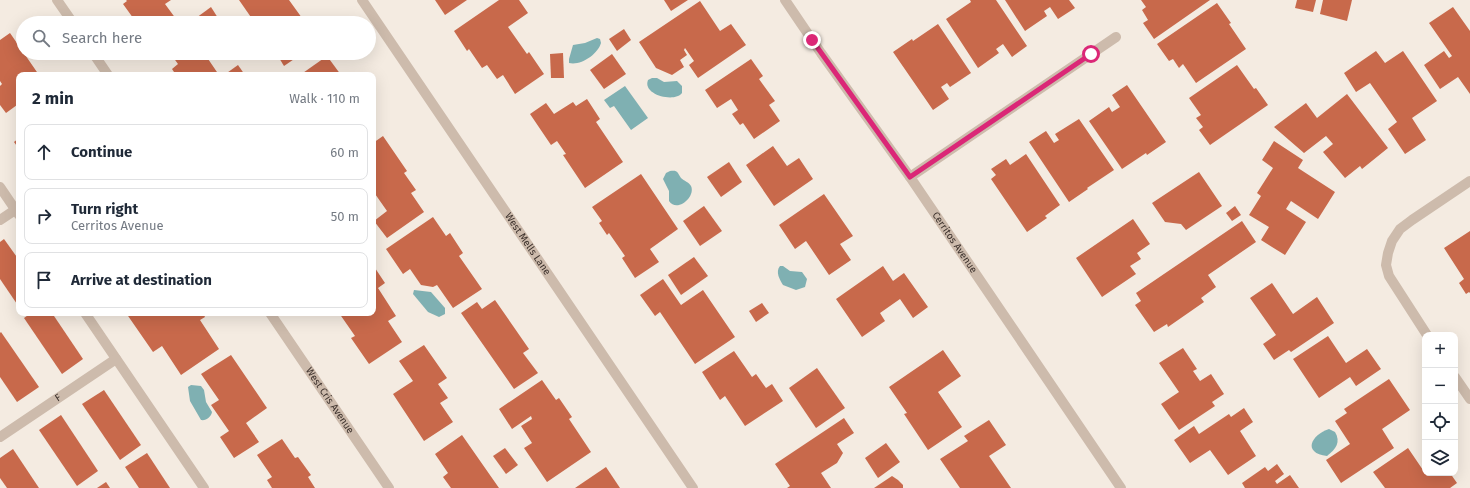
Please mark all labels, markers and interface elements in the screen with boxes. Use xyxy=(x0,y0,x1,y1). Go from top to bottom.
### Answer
search box xyxy=(16,16,376,60)
icon: search xyxy=(30,27,52,49)
text: Search here xyxy=(62,29,142,47)
route end xyxy=(803,31,821,49)
route start xyxy=(1082,45,1100,63)
text: 2 min xyxy=(32,88,74,109)
text: Walk · 110 m xyxy=(289,91,360,106)
icon: ahead xyxy=(33,141,55,163)
text: Continue xyxy=(71,143,132,161)
text: 60 m xyxy=(330,145,359,160)
text: Turn right xyxy=(71,200,138,218)
icon: right xyxy=(33,205,55,227)
text: 50 m xyxy=(331,209,359,224)
street label: Cerritos Avenue xyxy=(930,210,980,275)
street label: West Mells Lane xyxy=(502,211,553,278)
text: Cerritos Avenue xyxy=(71,218,164,233)
icon: arrive xyxy=(33,269,55,291)
text: Arrive at destination xyxy=(71,271,212,289)
map controls xyxy=(1422,332,1458,476)
button: + xyxy=(1422,332,1458,368)
street label: West Cris Avenue xyxy=(303,365,356,436)
button: − xyxy=(1422,368,1458,404)
street label: F xyxy=(53,392,64,404)
button: locate xyxy=(1422,404,1458,440)
button: layers xyxy=(1422,440,1458,476)

